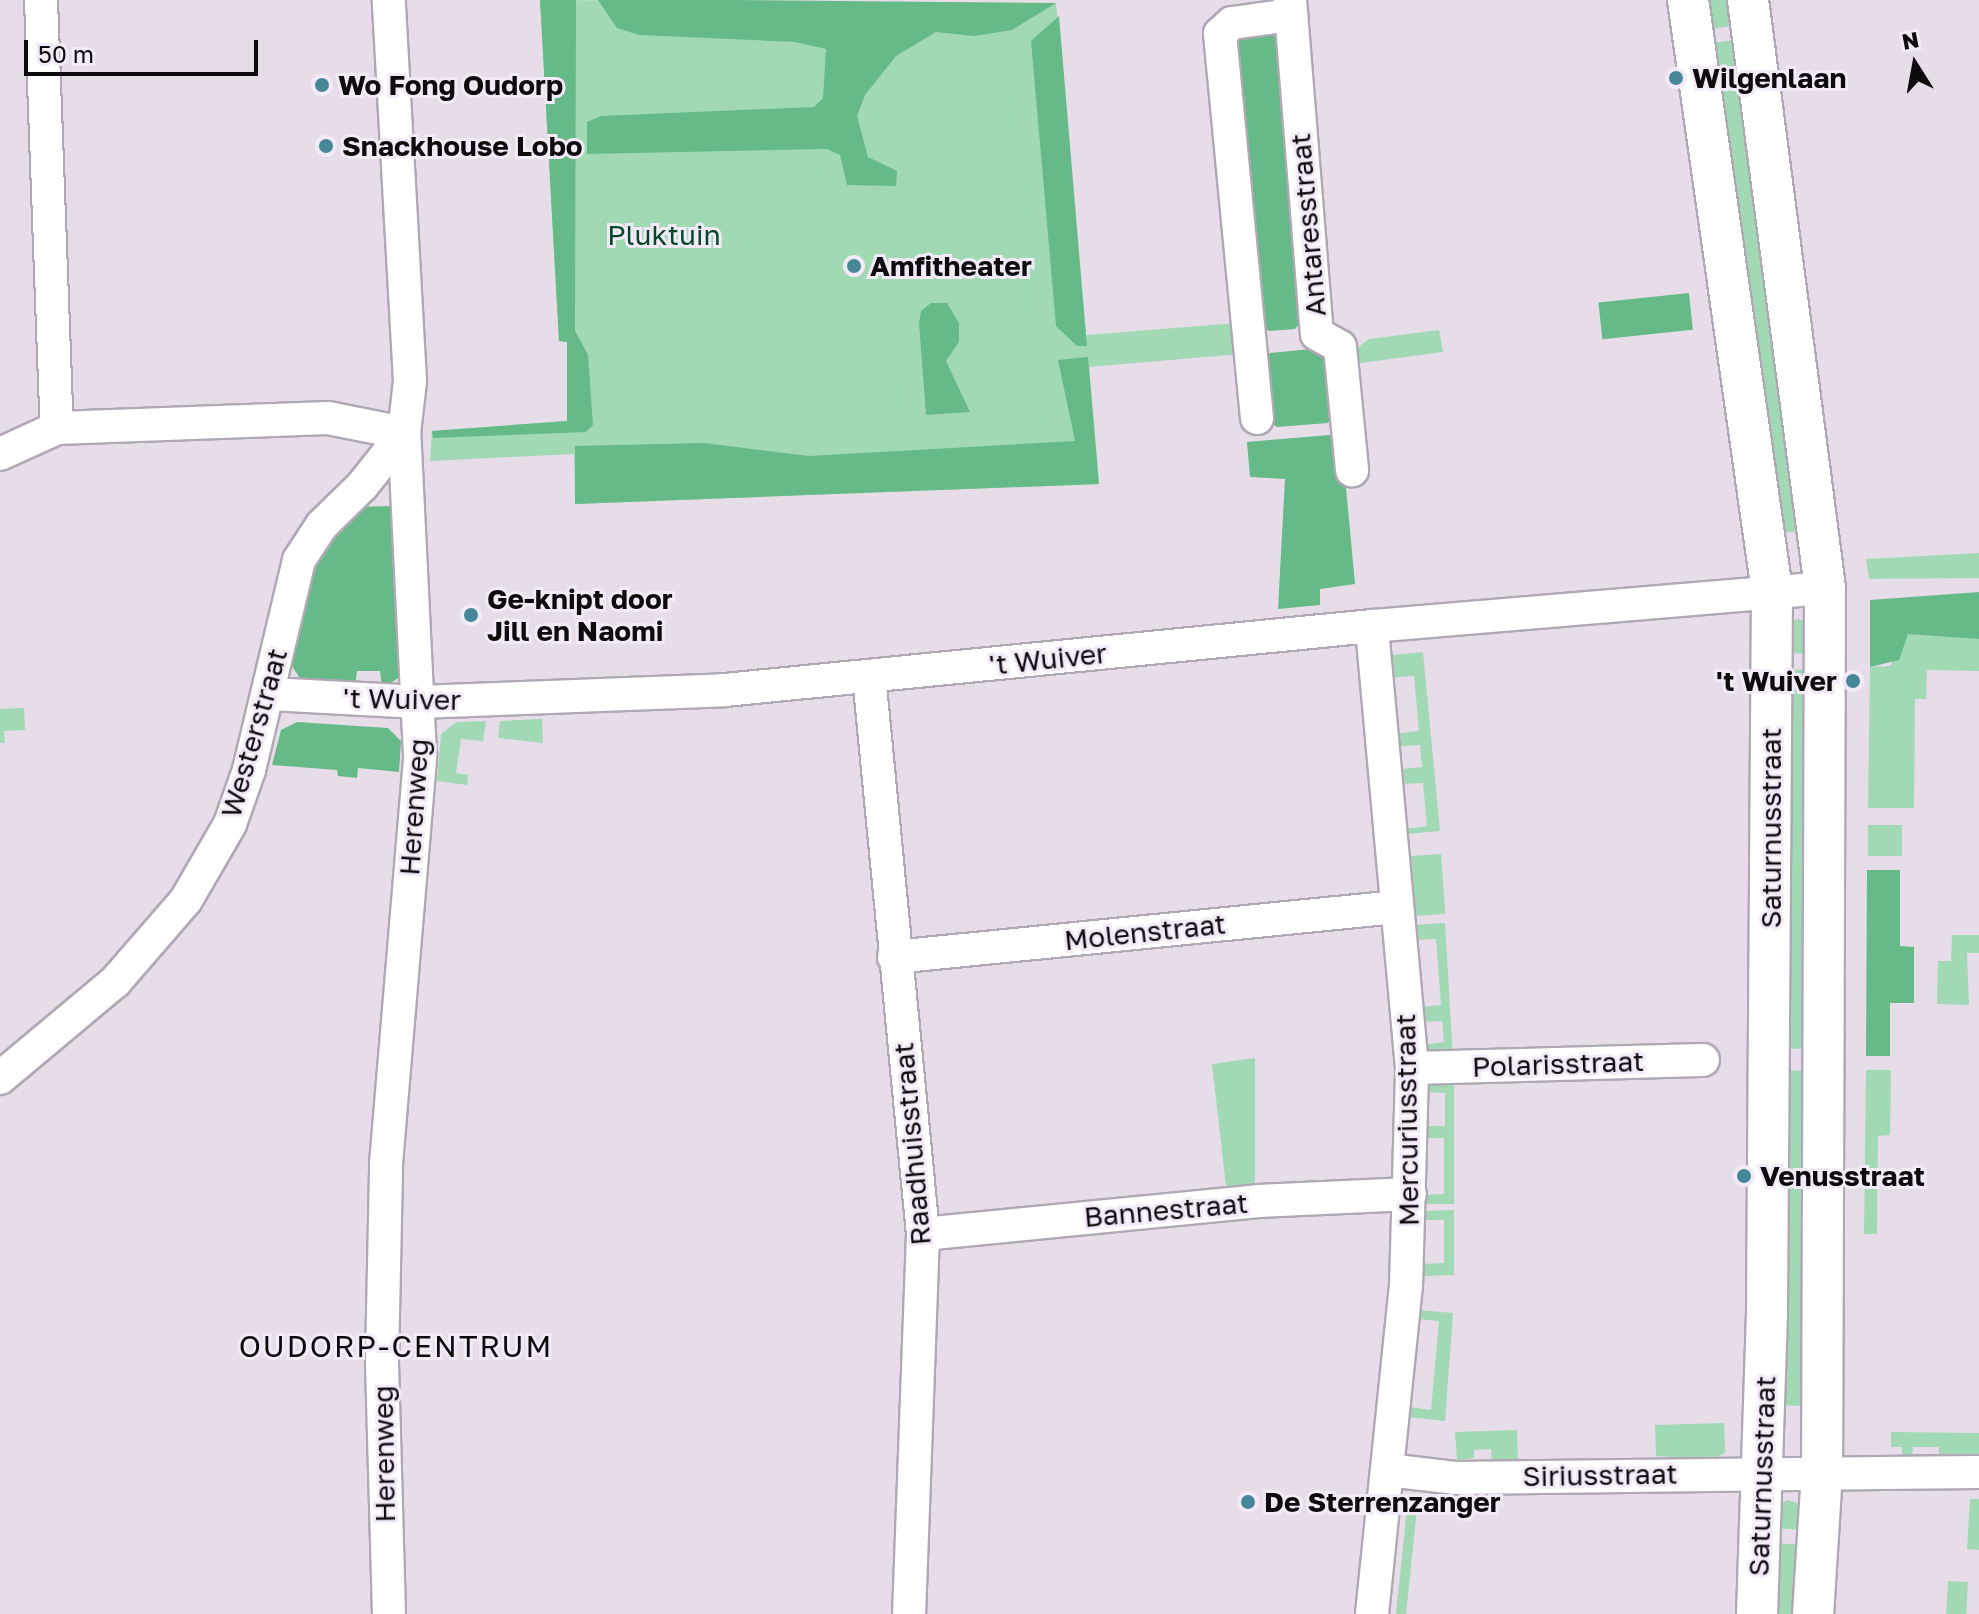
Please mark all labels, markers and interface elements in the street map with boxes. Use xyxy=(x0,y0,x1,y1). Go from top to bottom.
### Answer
scale bar xyxy=(28,24,262,74)
north arrow xyxy=(1875,24,1955,104)
text: N xyxy=(1900,25,1921,55)
text: 50 m xyxy=(38,39,94,68)
place label: Wilgenlaan xyxy=(1692,61,1846,95)
place label: Wo Fong Oudorp xyxy=(338,68,563,102)
marker: Wilgenlaan xyxy=(1667,69,1685,87)
marker: Wo Fong Oudorp xyxy=(313,76,331,94)
place label: Snackhouse Lobo xyxy=(342,129,583,163)
street label: Antaresstraat xyxy=(1283,132,1333,318)
marker: Snackhouse Lobo xyxy=(317,137,335,155)
park label: Pluktuin xyxy=(607,218,721,252)
place label: Amfitheater xyxy=(870,249,1032,283)
marker: Amfitheater xyxy=(845,257,863,275)
place label: Ge-knipt door Jill en Naomi xyxy=(487,582,673,648)
marker: Ge-knipt door Jill en Naomi xyxy=(462,606,480,624)
street label: 't Wuiver xyxy=(987,636,1109,682)
street label: Westerstraat xyxy=(214,645,294,821)
place label: 't Wuiver xyxy=(1716,664,1837,698)
marker: 't Wuiver xyxy=(1844,672,1862,690)
street label: 't Wuiver xyxy=(343,681,461,717)
street label: Saturnusstraat xyxy=(1754,728,1788,928)
street label: Herenweg xyxy=(392,737,436,877)
street label: Molenstraat xyxy=(1063,907,1227,957)
street label: Mercuriusstraat xyxy=(1388,1013,1426,1227)
street label: Raadhuisstraat xyxy=(886,1041,938,1247)
street label: Polarisstraat xyxy=(1471,1044,1645,1084)
place label: Venusstraat xyxy=(1760,1159,1925,1193)
marker: Venusstraat xyxy=(1735,1167,1753,1185)
street label: Bannestraat xyxy=(1083,1186,1249,1234)
district label: OUDORP-CENTRUM xyxy=(239,1328,553,1364)
street label: Saturnusstraat xyxy=(1742,1375,1782,1577)
street label: Herenweg xyxy=(366,1385,402,1523)
street label: Siriusstraat xyxy=(1522,1457,1678,1493)
place label: De Sterrenzanger xyxy=(1264,1485,1501,1519)
marker: De Sterrenzanger xyxy=(1239,1493,1257,1511)

